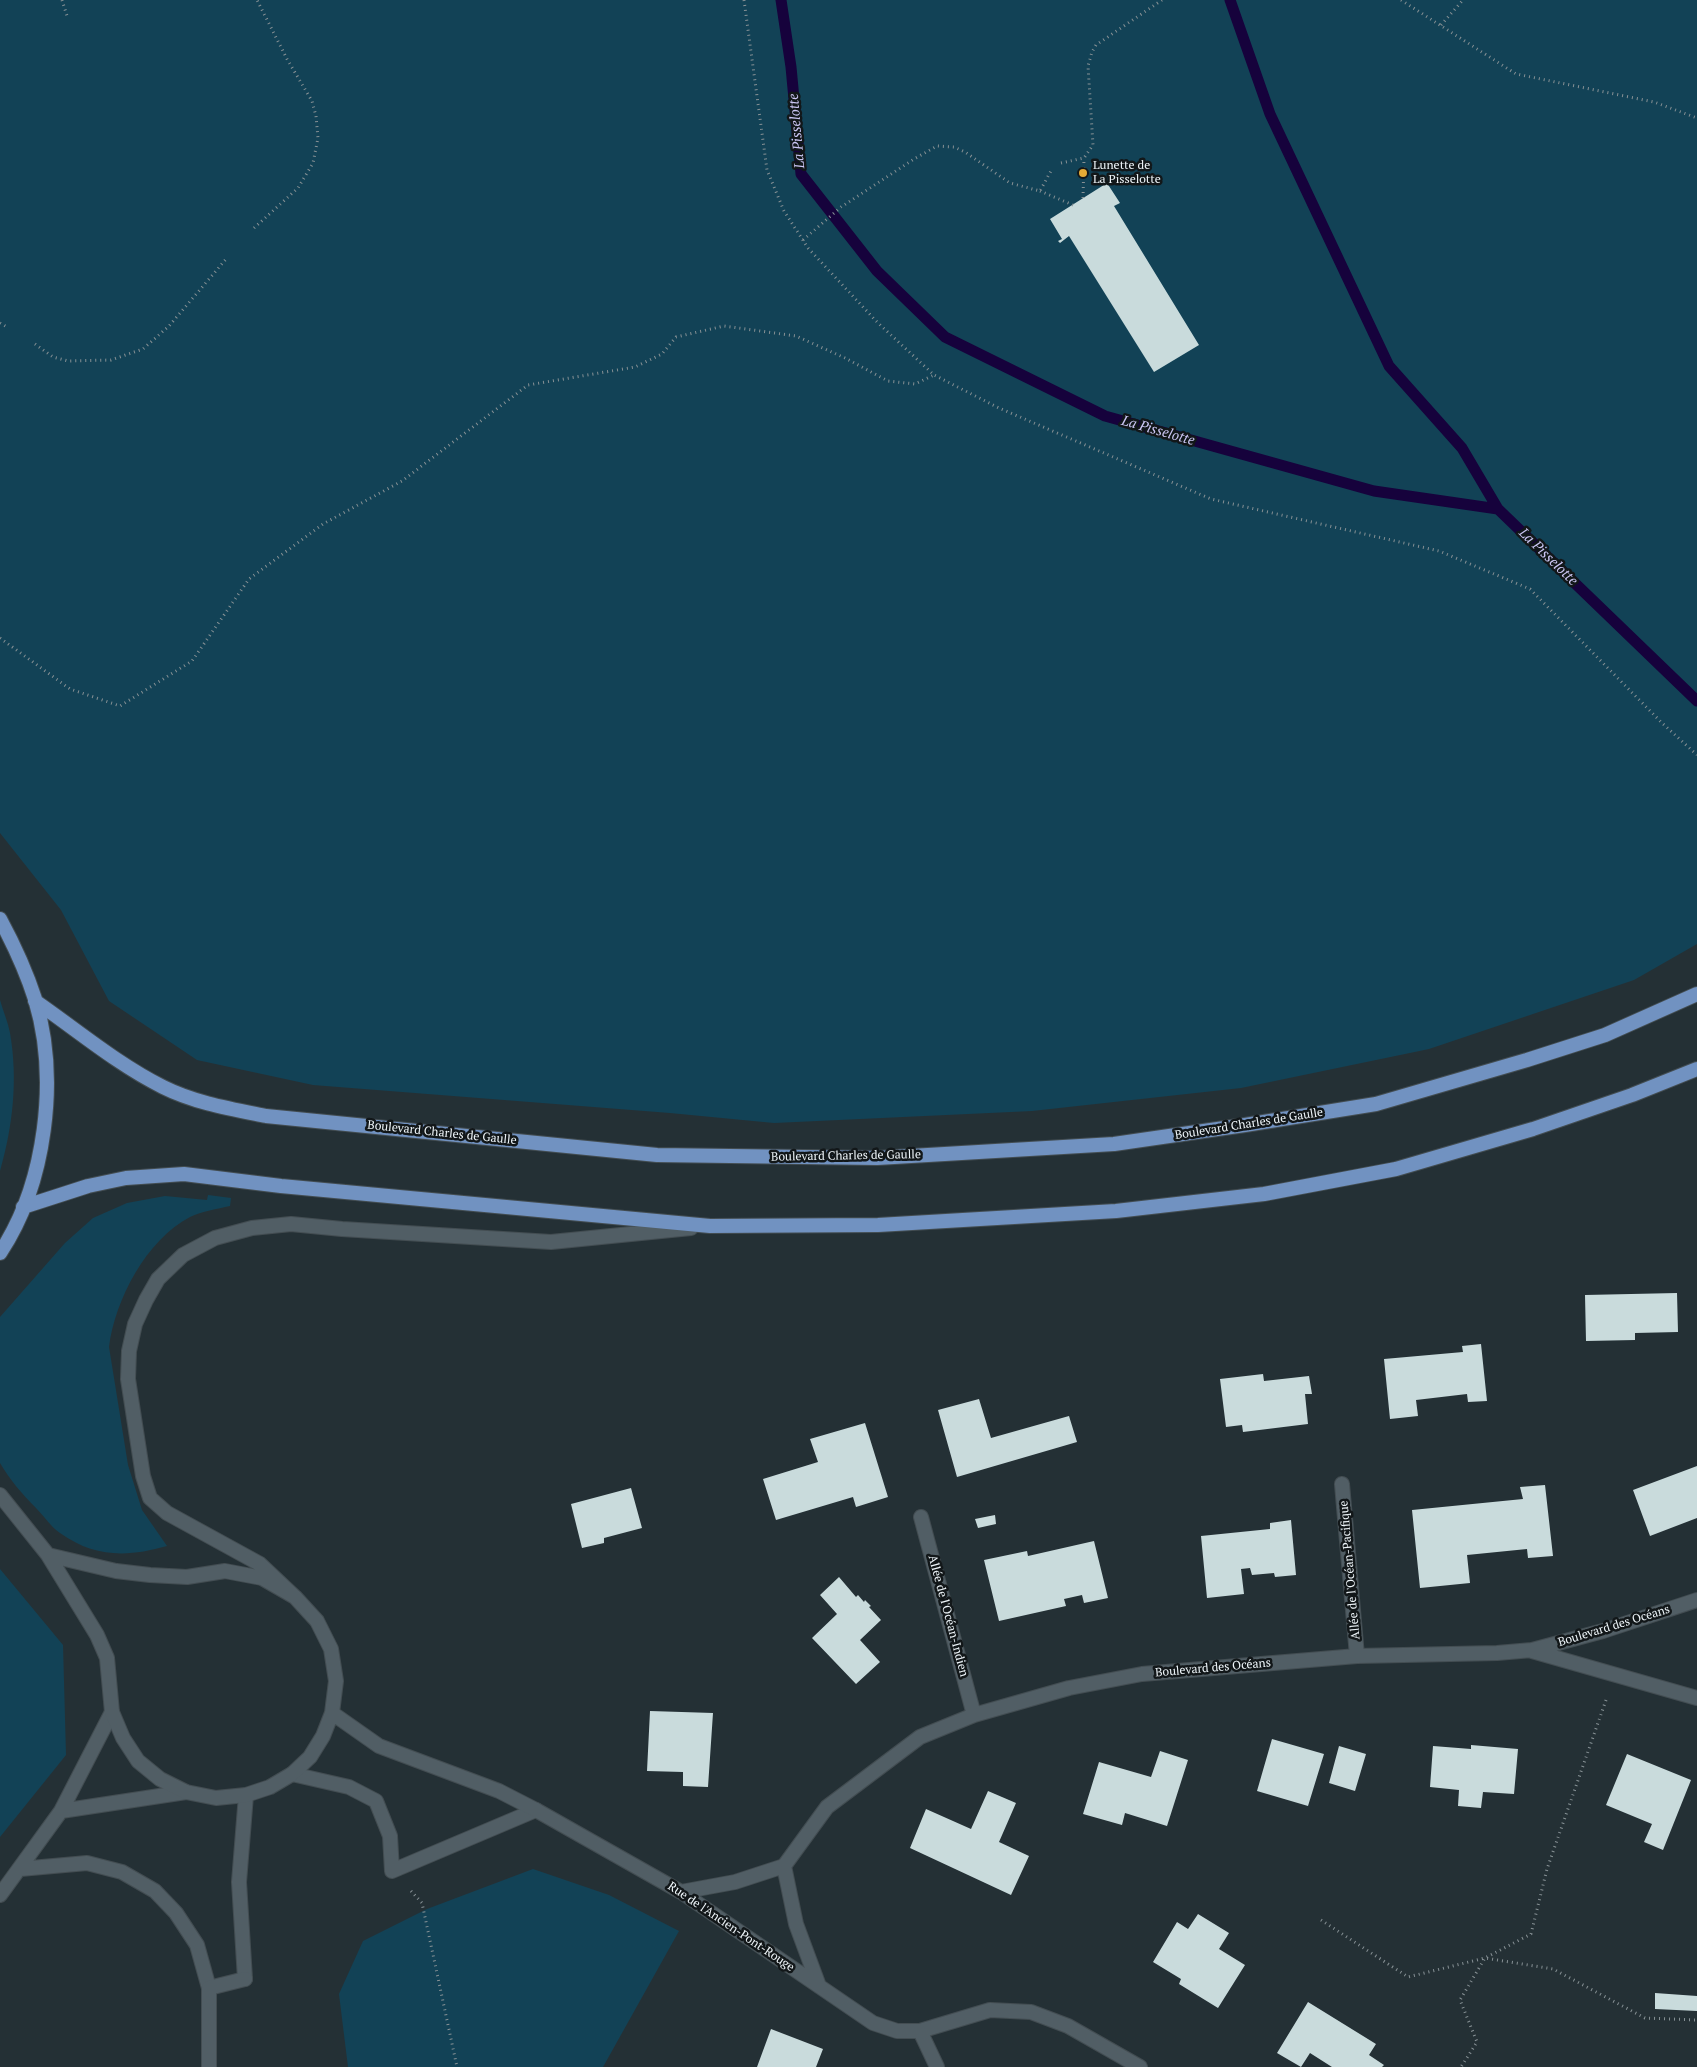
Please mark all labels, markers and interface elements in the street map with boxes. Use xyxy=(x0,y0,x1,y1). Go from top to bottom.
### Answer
water label: La Pisselotte xyxy=(785,93,809,169)
place label: Lunette de La Pisselotte xyxy=(1093,159,1161,187)
marker: Lunette de La Pisselotte xyxy=(1077,167,1089,179)
water label: La Pisselotte xyxy=(1119,413,1197,449)
water label: La Pisselotte xyxy=(1515,525,1581,589)
street label: Boulevard Charles de Gaulle xyxy=(1174,1105,1324,1143)
street label: Boulevard Charles de Gaulle xyxy=(367,1118,517,1148)
street label: Boulevard Charles de Gaulle xyxy=(771,1147,921,1165)
street label: Allée de l'Océan-Pacifique xyxy=(1337,1500,1363,1640)
street label: Allée de l'Océan-Indien xyxy=(925,1554,971,1678)
street label: Boulevard des Océans xyxy=(1556,1602,1672,1650)
street label: Boulevard des Océans xyxy=(1155,1656,1271,1680)
street label: Rue de l'Ancien-Pont-Rouge xyxy=(665,1879,797,1975)

